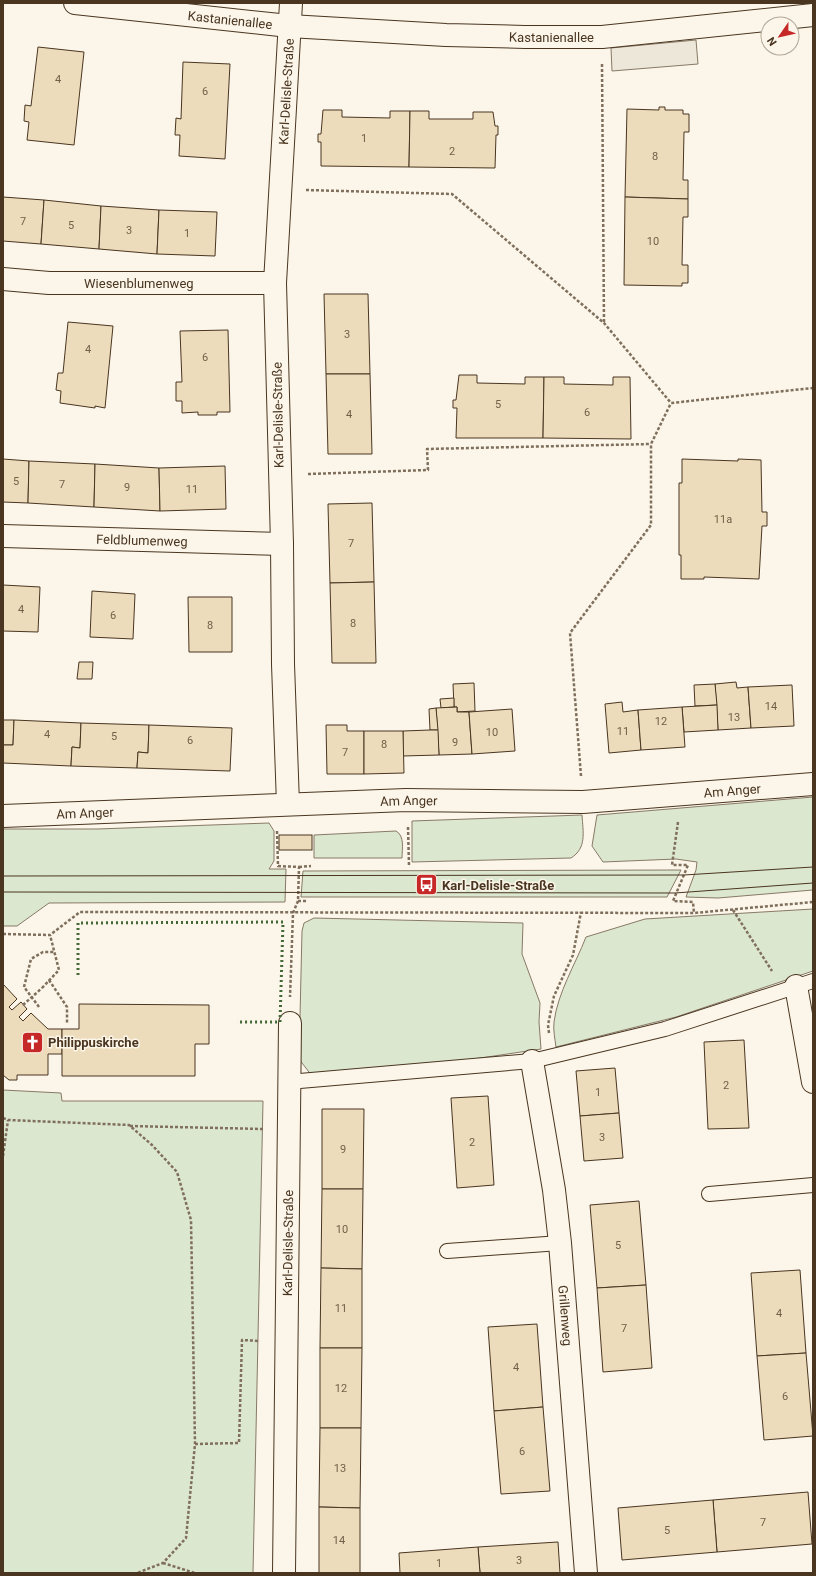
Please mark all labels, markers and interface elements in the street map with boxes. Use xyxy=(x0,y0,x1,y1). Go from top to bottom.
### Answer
street label: Kastanienallee xyxy=(187,8,273,32)
north arrow xyxy=(760,16,800,56)
street label: Kastanienallee xyxy=(509,29,594,45)
text: N xyxy=(764,34,780,48)
street label: Karl-Delisle-Straße xyxy=(275,38,296,145)
house number: 4 xyxy=(55,73,61,86)
house number: 6 xyxy=(202,85,208,98)
house number: 1 xyxy=(361,132,367,145)
house number: 2 xyxy=(449,145,455,158)
house number: 8 xyxy=(652,150,658,163)
house number: 7 xyxy=(20,215,26,228)
house number: 5 xyxy=(68,219,74,232)
house number: 3 xyxy=(126,224,132,237)
house number: 1 xyxy=(184,227,190,240)
house number: 10 xyxy=(647,235,659,248)
street label: Wiesenblumenweg xyxy=(84,276,194,291)
house number: 3 xyxy=(344,328,350,341)
house number: 4 xyxy=(85,343,91,356)
house number: 6 xyxy=(202,351,208,364)
street label: Karl-Delisle-Straße xyxy=(270,362,286,468)
house number: 5 xyxy=(495,398,501,411)
house number: 6 xyxy=(584,406,590,419)
house number: 4 xyxy=(346,408,352,421)
house number: 5 xyxy=(13,475,19,488)
house number: 7 xyxy=(59,478,65,491)
house number: 9 xyxy=(124,481,130,494)
house number: 11 xyxy=(186,483,198,496)
house number: 11a xyxy=(714,513,732,526)
street label: Feldblumenweg xyxy=(96,531,188,549)
house number: 7 xyxy=(348,537,354,550)
house number: 4 xyxy=(18,603,24,616)
house number: 6 xyxy=(110,609,116,622)
house number: 8 xyxy=(350,617,356,630)
house number: 8 xyxy=(207,619,213,632)
house number: 14 xyxy=(765,700,777,713)
house number: 13 xyxy=(728,711,740,724)
house number: 12 xyxy=(655,715,667,728)
house number: 11 xyxy=(617,725,629,738)
house number: 10 xyxy=(486,726,498,739)
house number: 4 xyxy=(44,728,50,741)
house number: 5 xyxy=(111,730,117,743)
house number: 6 xyxy=(187,734,193,747)
house number: 9 xyxy=(452,736,458,749)
house number: 8 xyxy=(381,738,387,751)
house number: 7 xyxy=(342,746,348,759)
street label: Am Anger xyxy=(703,781,762,800)
street label: Am Anger xyxy=(380,792,438,809)
street label: Am Anger xyxy=(56,804,115,821)
bus stop icon: Karl-Delisle-Straße xyxy=(414,872,440,898)
place label: Karl-Delisle-Straße xyxy=(442,878,554,893)
church icon: Philippuskirche xyxy=(20,1029,46,1055)
place label: Philippuskirche xyxy=(48,1035,139,1050)
house number: 2 xyxy=(723,1079,729,1092)
house number: 1 xyxy=(595,1086,601,1099)
house number: 3 xyxy=(599,1131,605,1144)
house number: 2 xyxy=(469,1136,475,1149)
house number: 9 xyxy=(340,1143,346,1156)
street label: Karl-Delisle-Straße xyxy=(280,1190,296,1296)
house number: 10 xyxy=(336,1223,348,1236)
house number: 5 xyxy=(615,1239,621,1252)
street label: Grillenweg xyxy=(556,1285,576,1347)
house number: 11 xyxy=(335,1302,347,1315)
house number: 4 xyxy=(776,1307,782,1320)
house number: 7 xyxy=(621,1322,627,1335)
house number: 4 xyxy=(513,1361,519,1374)
house number: 12 xyxy=(335,1382,347,1395)
house number: 6 xyxy=(782,1390,788,1403)
house number: 6 xyxy=(519,1445,525,1458)
house number: 13 xyxy=(334,1462,346,1475)
house number: 7 xyxy=(760,1516,766,1529)
house number: 5 xyxy=(664,1524,670,1537)
house number: 14 xyxy=(333,1534,345,1547)
house number: 3 xyxy=(516,1554,522,1567)
house number: 1 xyxy=(436,1557,442,1570)

